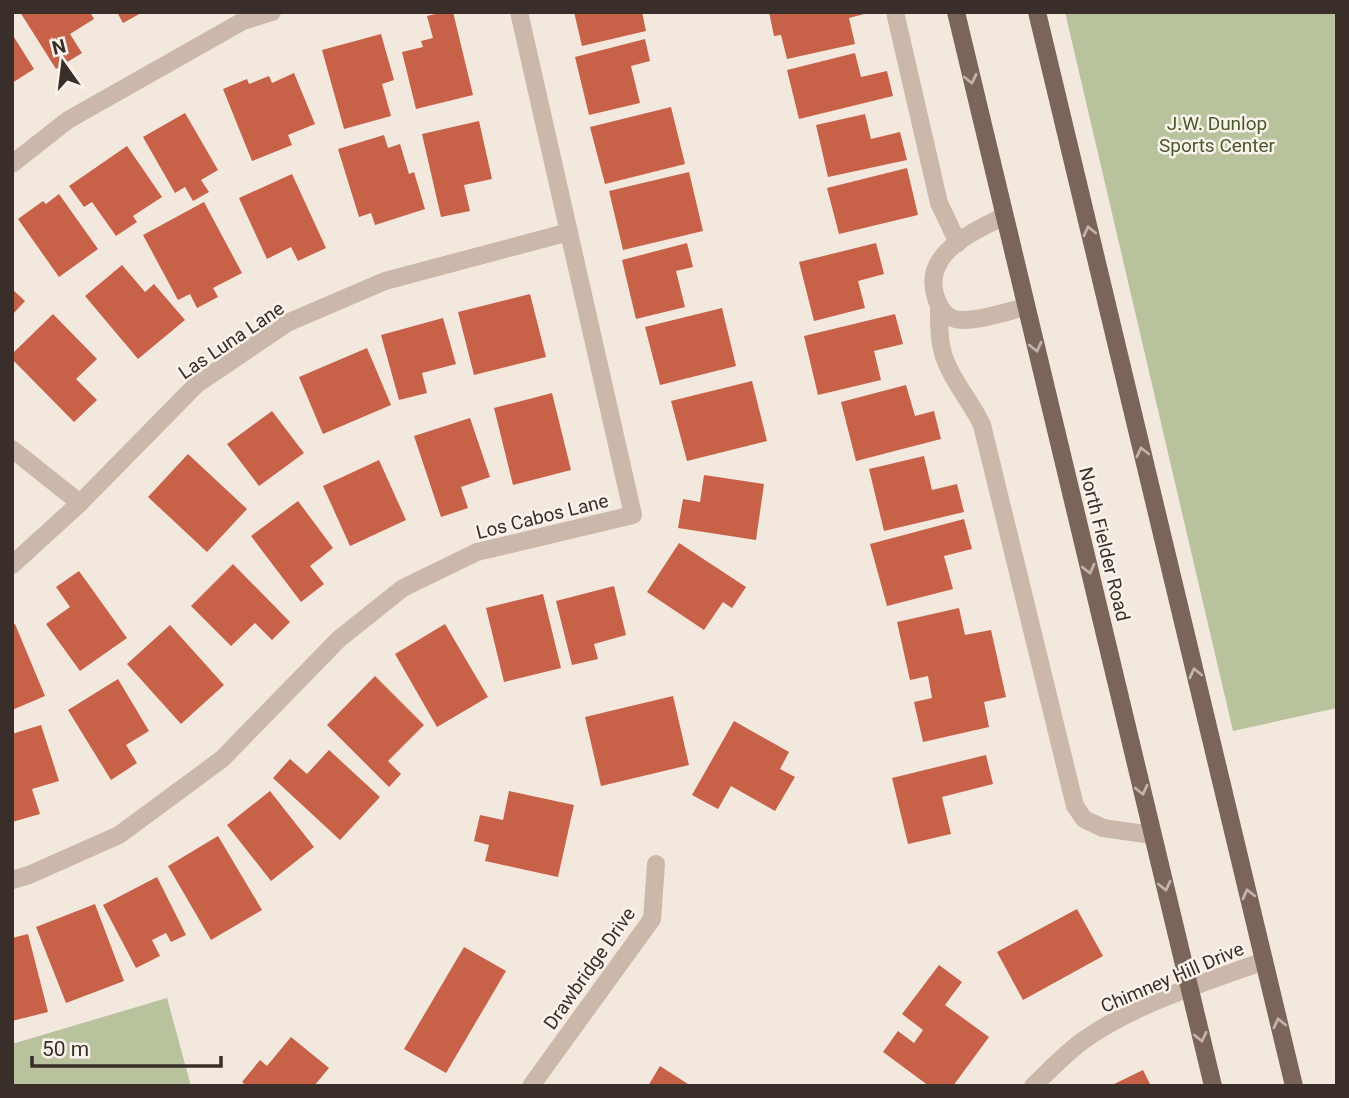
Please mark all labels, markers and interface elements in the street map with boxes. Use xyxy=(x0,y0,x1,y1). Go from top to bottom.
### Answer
north arrow xyxy=(28,28,98,98)
text: N xyxy=(50,34,68,60)
one-way arrow xyxy=(963,73,978,85)
park label: J.W. Dunlop Sports Center xyxy=(1159,112,1276,157)
one-way arrow xyxy=(1083,225,1097,237)
street label: Las Luna Lane xyxy=(174,297,288,384)
one-way arrow xyxy=(1028,341,1042,353)
one-way arrow xyxy=(1136,446,1150,458)
street label: North Fielder Road xyxy=(1074,465,1135,624)
street label: Los Cabos Lane xyxy=(474,489,611,544)
one-way arrow xyxy=(1081,563,1095,575)
one-way arrow xyxy=(1189,667,1203,679)
one-way arrow xyxy=(1134,784,1148,796)
one-way arrow xyxy=(1157,880,1171,892)
one-way arrow xyxy=(1242,889,1256,901)
street label: Drawbridge Drive xyxy=(539,903,640,1034)
street label: Chimney Hill Drive xyxy=(1097,937,1247,1018)
one-way arrow xyxy=(1273,1017,1287,1029)
scale bar xyxy=(32,1024,220,1068)
one-way arrow xyxy=(1193,1031,1207,1043)
text: 50 m xyxy=(42,1037,89,1061)

